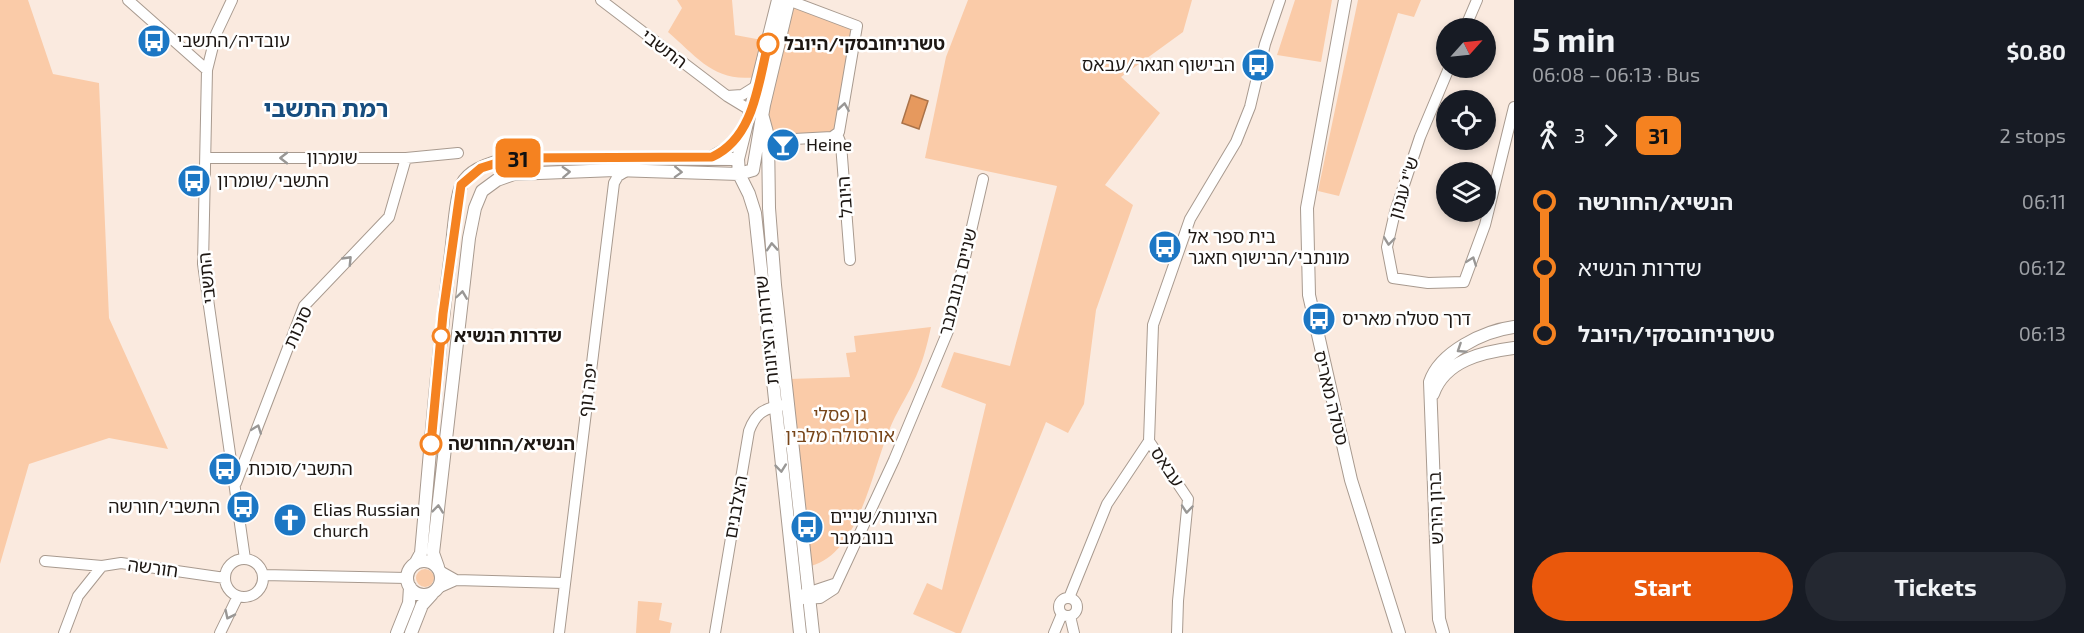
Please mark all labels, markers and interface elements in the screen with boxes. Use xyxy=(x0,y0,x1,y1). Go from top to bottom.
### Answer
north arrow xyxy=(1436,18,1496,78)
map controls xyxy=(1436,18,1496,222)
text: 5 min xyxy=(1532,19,1615,59)
bus stop icon: עובדיה/התשבי xyxy=(136,23,172,59)
street label: התשבי xyxy=(637,24,692,73)
place label: עובדיה/התשבי xyxy=(177,29,290,51)
place label: טשרניחובסקי/היובל xyxy=(784,32,945,54)
marker: טשרניחובסקי/היובל xyxy=(757,33,779,55)
text: $0.80 xyxy=(2006,38,2066,64)
bus stop icon: הבישוף חגאר/עבאס xyxy=(1240,47,1276,83)
place label: הבישוף חגאר/עבאס xyxy=(1082,53,1235,75)
text: 06:08 – 06:13 · Bus xyxy=(1532,62,1700,86)
button: locate xyxy=(1436,90,1496,150)
district label: רמת התשבי xyxy=(263,93,389,122)
one-way arrow xyxy=(837,102,849,111)
icon: walk xyxy=(1532,119,1565,152)
icon: forward xyxy=(1594,119,1627,152)
text: 3 xyxy=(1574,123,1585,147)
text: 31 xyxy=(1648,123,1669,148)
text: 2 stops xyxy=(1999,123,2066,147)
bar icon: Heine xyxy=(765,127,801,163)
place label: Heine xyxy=(806,133,852,155)
line badge: 31 xyxy=(491,138,545,178)
street label: שומרון xyxy=(306,146,358,168)
text: 31 xyxy=(508,146,528,171)
one-way arrow xyxy=(280,152,289,164)
street label: ש"י עגנון xyxy=(1383,154,1423,222)
button: layers xyxy=(1436,162,1496,222)
bus stop icon: התשבי/שומרון xyxy=(176,163,212,199)
one-way arrow xyxy=(562,165,571,178)
one-way arrow xyxy=(673,166,682,179)
place label: התשבי/שומרון xyxy=(217,169,329,191)
street label: היובל xyxy=(832,176,856,219)
text: הנשיא/החורשה xyxy=(1578,188,1733,214)
text: 06:11 xyxy=(2022,189,2066,213)
place label: בית ספר אל מונתבי/הבישוף חאגר xyxy=(1188,225,1350,268)
street label: שניים בנובמבר xyxy=(933,226,981,338)
bus stop icon: בית ספר אל מונתבי/הבישוף חאגר xyxy=(1147,229,1183,265)
one-way arrow xyxy=(1384,237,1396,246)
one-way arrow xyxy=(766,242,779,251)
street label: התשבי xyxy=(192,251,220,305)
text: שדרות הנשיא xyxy=(1578,254,1702,280)
text: 06:12 xyxy=(2019,255,2066,279)
one-way arrow xyxy=(1464,256,1477,267)
one-way arrow xyxy=(340,257,351,268)
street label: שדרות הציונות xyxy=(749,274,783,386)
one-way arrow xyxy=(455,290,467,299)
bus stop icon: דרך סטלה מאריס xyxy=(1301,301,1337,337)
street label: סוכות xyxy=(278,302,316,351)
place label: דרך סטלה מאריס xyxy=(1342,307,1471,329)
text: טשרניחובסקי/היובל xyxy=(1578,320,1775,346)
text: 06:13 xyxy=(2019,321,2066,345)
place label: שדרות הנשיא xyxy=(454,324,562,346)
marker: שדרות הנשיא xyxy=(432,327,450,345)
one-way arrow xyxy=(1456,342,1467,353)
street label: סטלה מאריס xyxy=(1310,348,1354,448)
street label: יפה נוף xyxy=(573,362,601,418)
park label: גן פסלי אורסולה מלבין xyxy=(785,403,895,446)
one-way arrow xyxy=(250,424,262,435)
place label: הנשיא/החורשה xyxy=(448,432,575,454)
marker: הנשיא/החורשה xyxy=(420,433,442,455)
street label: עבאס xyxy=(1146,442,1189,491)
bus stop icon: התשבי/סוכות xyxy=(207,451,243,487)
place label: התשבי/סוכות xyxy=(248,457,353,479)
one-way arrow xyxy=(774,464,787,473)
street label: ברון הירש xyxy=(1423,471,1447,545)
street label: הצלבנים xyxy=(719,473,751,540)
bus stop icon: התשבי/חורשה xyxy=(225,489,261,525)
place label: התשבי/חורשה xyxy=(108,495,220,517)
place label: Elias Russian church xyxy=(313,498,420,541)
church icon: Elias Russian church xyxy=(272,502,308,538)
one-way arrow xyxy=(1181,504,1194,514)
one-way arrow xyxy=(431,505,444,514)
place label: הציונות/שניים בנובמבר xyxy=(830,505,938,548)
bus stop icon: הציונות/שניים בנובמבר xyxy=(789,509,825,545)
button: Start xyxy=(1532,552,1793,621)
button: Tickets xyxy=(1805,552,2066,621)
street label: חורשה xyxy=(126,553,180,581)
one-way arrow xyxy=(225,608,237,619)

